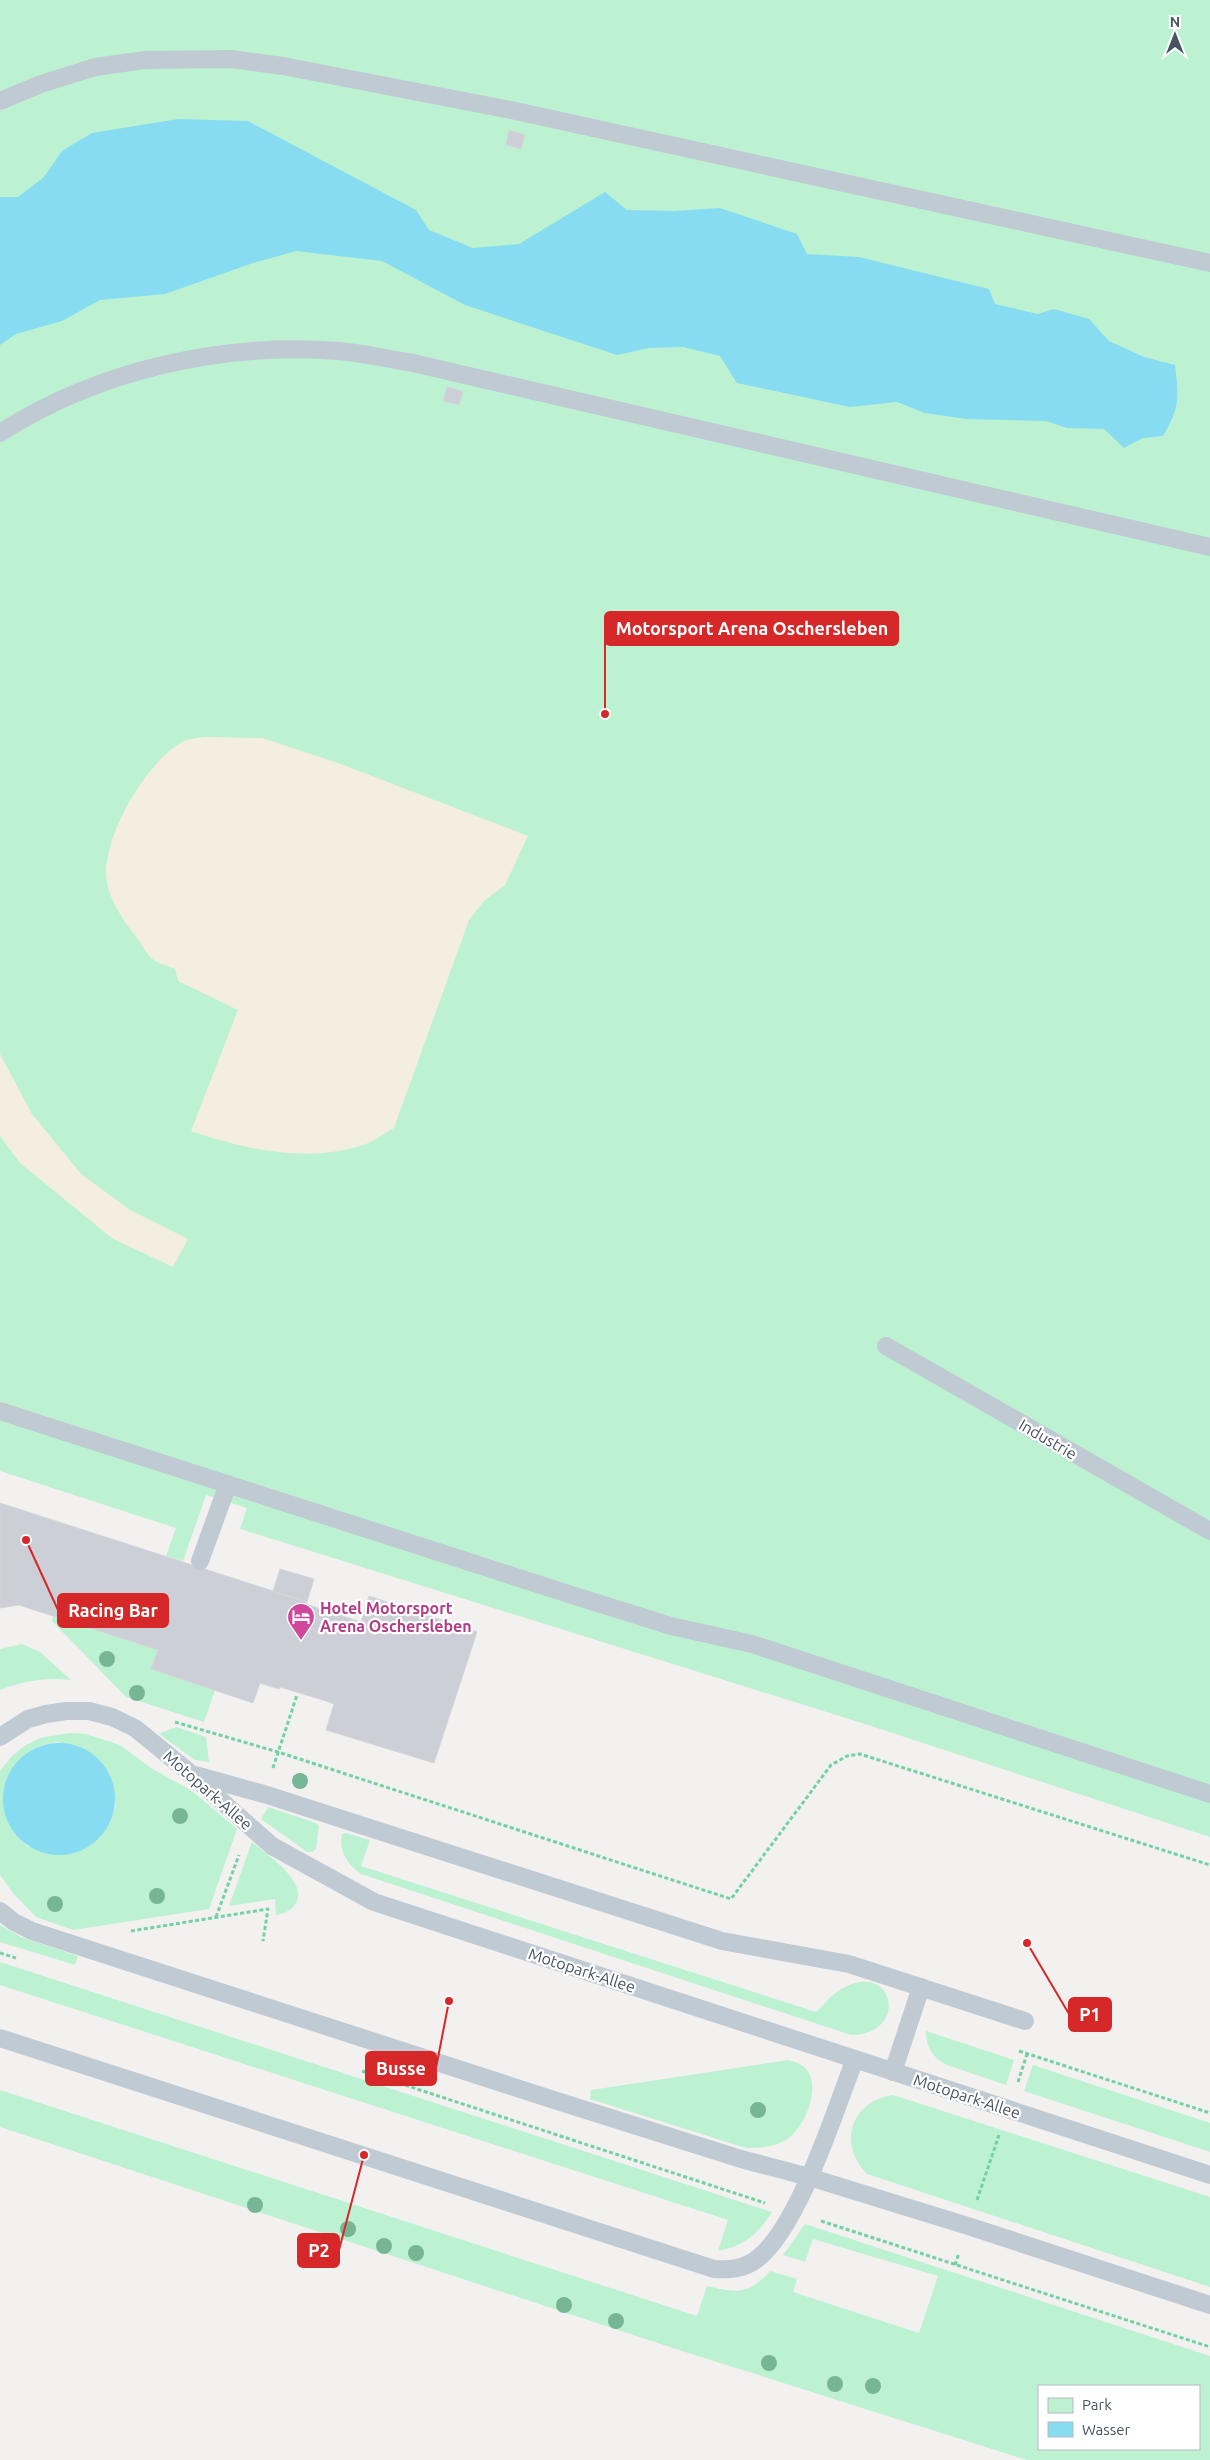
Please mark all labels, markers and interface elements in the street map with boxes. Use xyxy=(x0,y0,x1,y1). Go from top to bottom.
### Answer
north arrow xyxy=(1150,10,1200,60)
text: N xyxy=(1170,14,1180,30)
callout: Motorsport Arena Oschersleben xyxy=(605,612,898,645)
text: Motorsport Arena Oschersleben xyxy=(616,618,888,638)
street label: Industrie xyxy=(1016,1415,1080,1463)
callout: Racing Bar xyxy=(58,1594,168,1627)
place label: Hotel Motorsport Arena Oschersleben xyxy=(320,1599,472,1635)
text: Racing Bar xyxy=(68,1600,158,1620)
hotel icon: Hotel Motorsport Arena Oschersleben xyxy=(286,1602,316,1641)
street label: Motopark-Allee xyxy=(160,1747,256,1833)
street label: Motopark-Allee xyxy=(526,1944,638,1996)
callout: P1 xyxy=(1069,1998,1111,2031)
text: P1 xyxy=(1079,2004,1101,2024)
callout: Busse xyxy=(366,2052,436,2085)
text: Busse xyxy=(376,2058,426,2078)
street label: Motopark-Allee xyxy=(911,2070,1023,2122)
callout: P2 xyxy=(298,2234,339,2267)
text: P2 xyxy=(308,2240,330,2260)
legend xyxy=(1038,2385,1200,2450)
text: Park xyxy=(1082,2396,1112,2413)
text: Wasser xyxy=(1082,2421,1131,2438)

